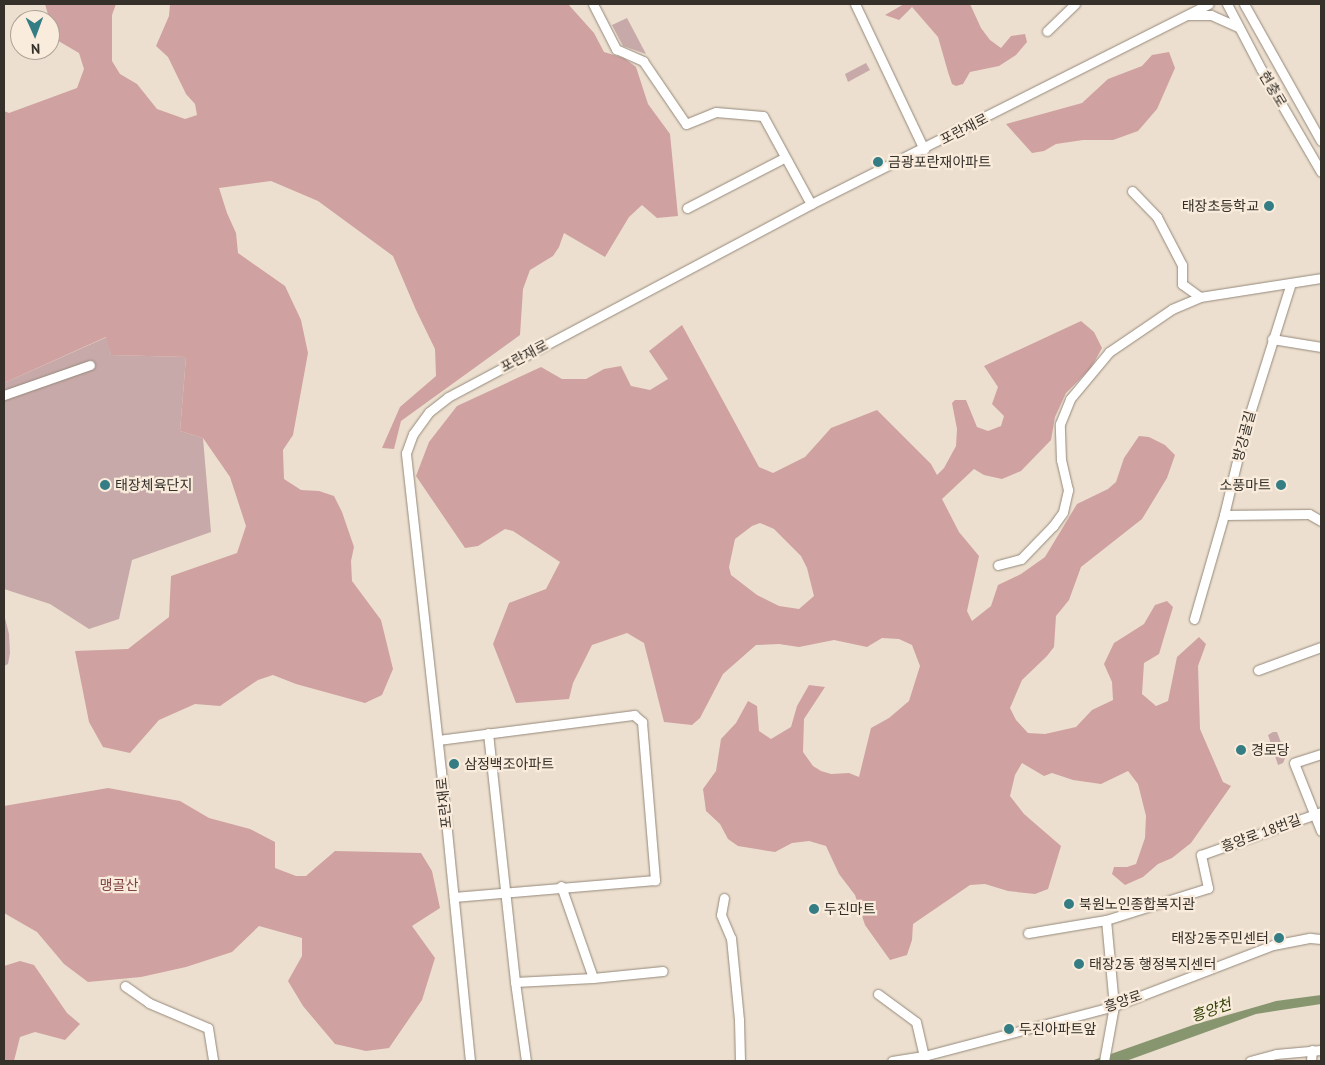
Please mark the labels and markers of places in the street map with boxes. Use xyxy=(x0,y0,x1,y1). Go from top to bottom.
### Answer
place label: 금광포란재아파트 xyxy=(888,154,991,170)
marker: 금광포란재아파트 xyxy=(872,156,884,168)
place label: 태장초등학교 xyxy=(1182,198,1259,214)
marker: 태장초등학교 xyxy=(1263,200,1275,212)
place label: 태장체육단지 xyxy=(115,477,192,493)
place label: 소풍마트 xyxy=(1219,477,1271,493)
marker: 태장체육단지 xyxy=(99,479,111,491)
marker: 소풍마트 xyxy=(1275,479,1287,491)
place label: 경로당 xyxy=(1251,742,1290,758)
marker: 경로당 xyxy=(1235,744,1247,756)
place label: 삼정백조아파트 xyxy=(464,756,554,772)
marker: 삼정백조아파트 xyxy=(448,758,460,770)
place label: 북원노인종합복지관 xyxy=(1079,896,1195,912)
marker: 북원노인종합복지관 xyxy=(1063,898,1075,910)
place label: 두진마트 xyxy=(824,901,876,917)
marker: 두진마트 xyxy=(808,903,820,915)
place label: 태장2동주민센터 xyxy=(1171,930,1269,946)
marker: 태장2동주민센터 xyxy=(1273,932,1285,944)
place label: 태장2동 행정복지센터 xyxy=(1089,956,1216,972)
marker: 태장2동 행정복지센터 xyxy=(1073,958,1085,970)
place label: 두진아파트앞 xyxy=(1019,1021,1096,1037)
marker: 두진아파트앞 xyxy=(1003,1023,1015,1035)

